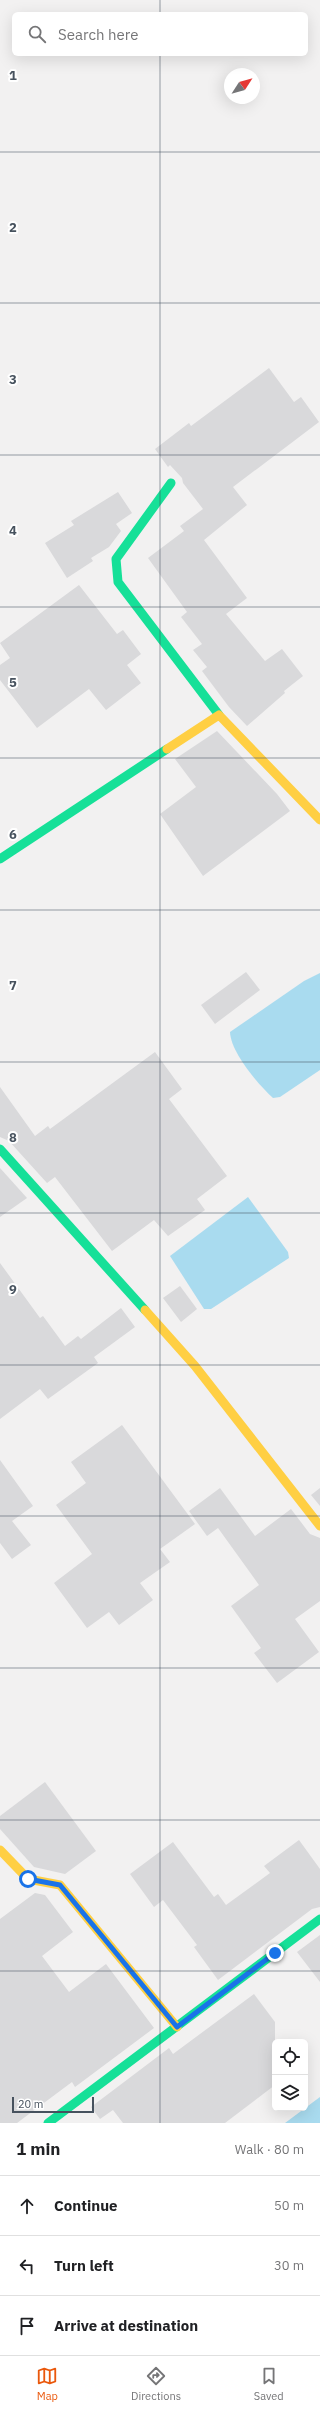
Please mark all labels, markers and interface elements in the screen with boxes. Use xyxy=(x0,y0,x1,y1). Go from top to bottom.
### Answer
search box xyxy=(12,12,308,56)
icon: search xyxy=(26,23,48,45)
text: Search here xyxy=(58,25,138,44)
text: 1 xyxy=(9,67,17,84)
north arrow xyxy=(224,68,260,104)
text: 2 xyxy=(9,219,17,236)
text: 3 xyxy=(9,371,17,388)
text: 4 xyxy=(9,522,17,539)
text: 5 xyxy=(9,674,17,691)
text: 6 xyxy=(9,826,17,843)
text: 7 xyxy=(9,977,17,994)
text: 8 xyxy=(9,1129,17,1146)
text: 9 xyxy=(9,1281,17,1298)
route start xyxy=(19,1870,37,1888)
route end xyxy=(266,1944,284,1962)
map controls xyxy=(272,2039,308,2111)
button: locate xyxy=(272,2039,308,2075)
button: layers xyxy=(272,2075,308,2111)
scale bar xyxy=(12,2095,94,2114)
text: 20 m xyxy=(18,2097,43,2111)
text: 1 min xyxy=(16,2138,60,2160)
text: Walk · 80 m xyxy=(235,2141,304,2158)
icon: ahead xyxy=(16,2195,38,2217)
text: Continue xyxy=(54,2196,118,2215)
text: 50 m xyxy=(274,2197,304,2214)
icon: left xyxy=(16,2255,38,2277)
text: Turn left xyxy=(54,2256,114,2275)
text: 30 m xyxy=(274,2257,304,2274)
icon: arrive xyxy=(16,2315,38,2337)
text: Arrive at destination xyxy=(54,2316,198,2335)
tab: Map xyxy=(36,2365,58,2403)
tab: Directions xyxy=(131,2365,181,2403)
tab: Saved xyxy=(254,2365,284,2403)

